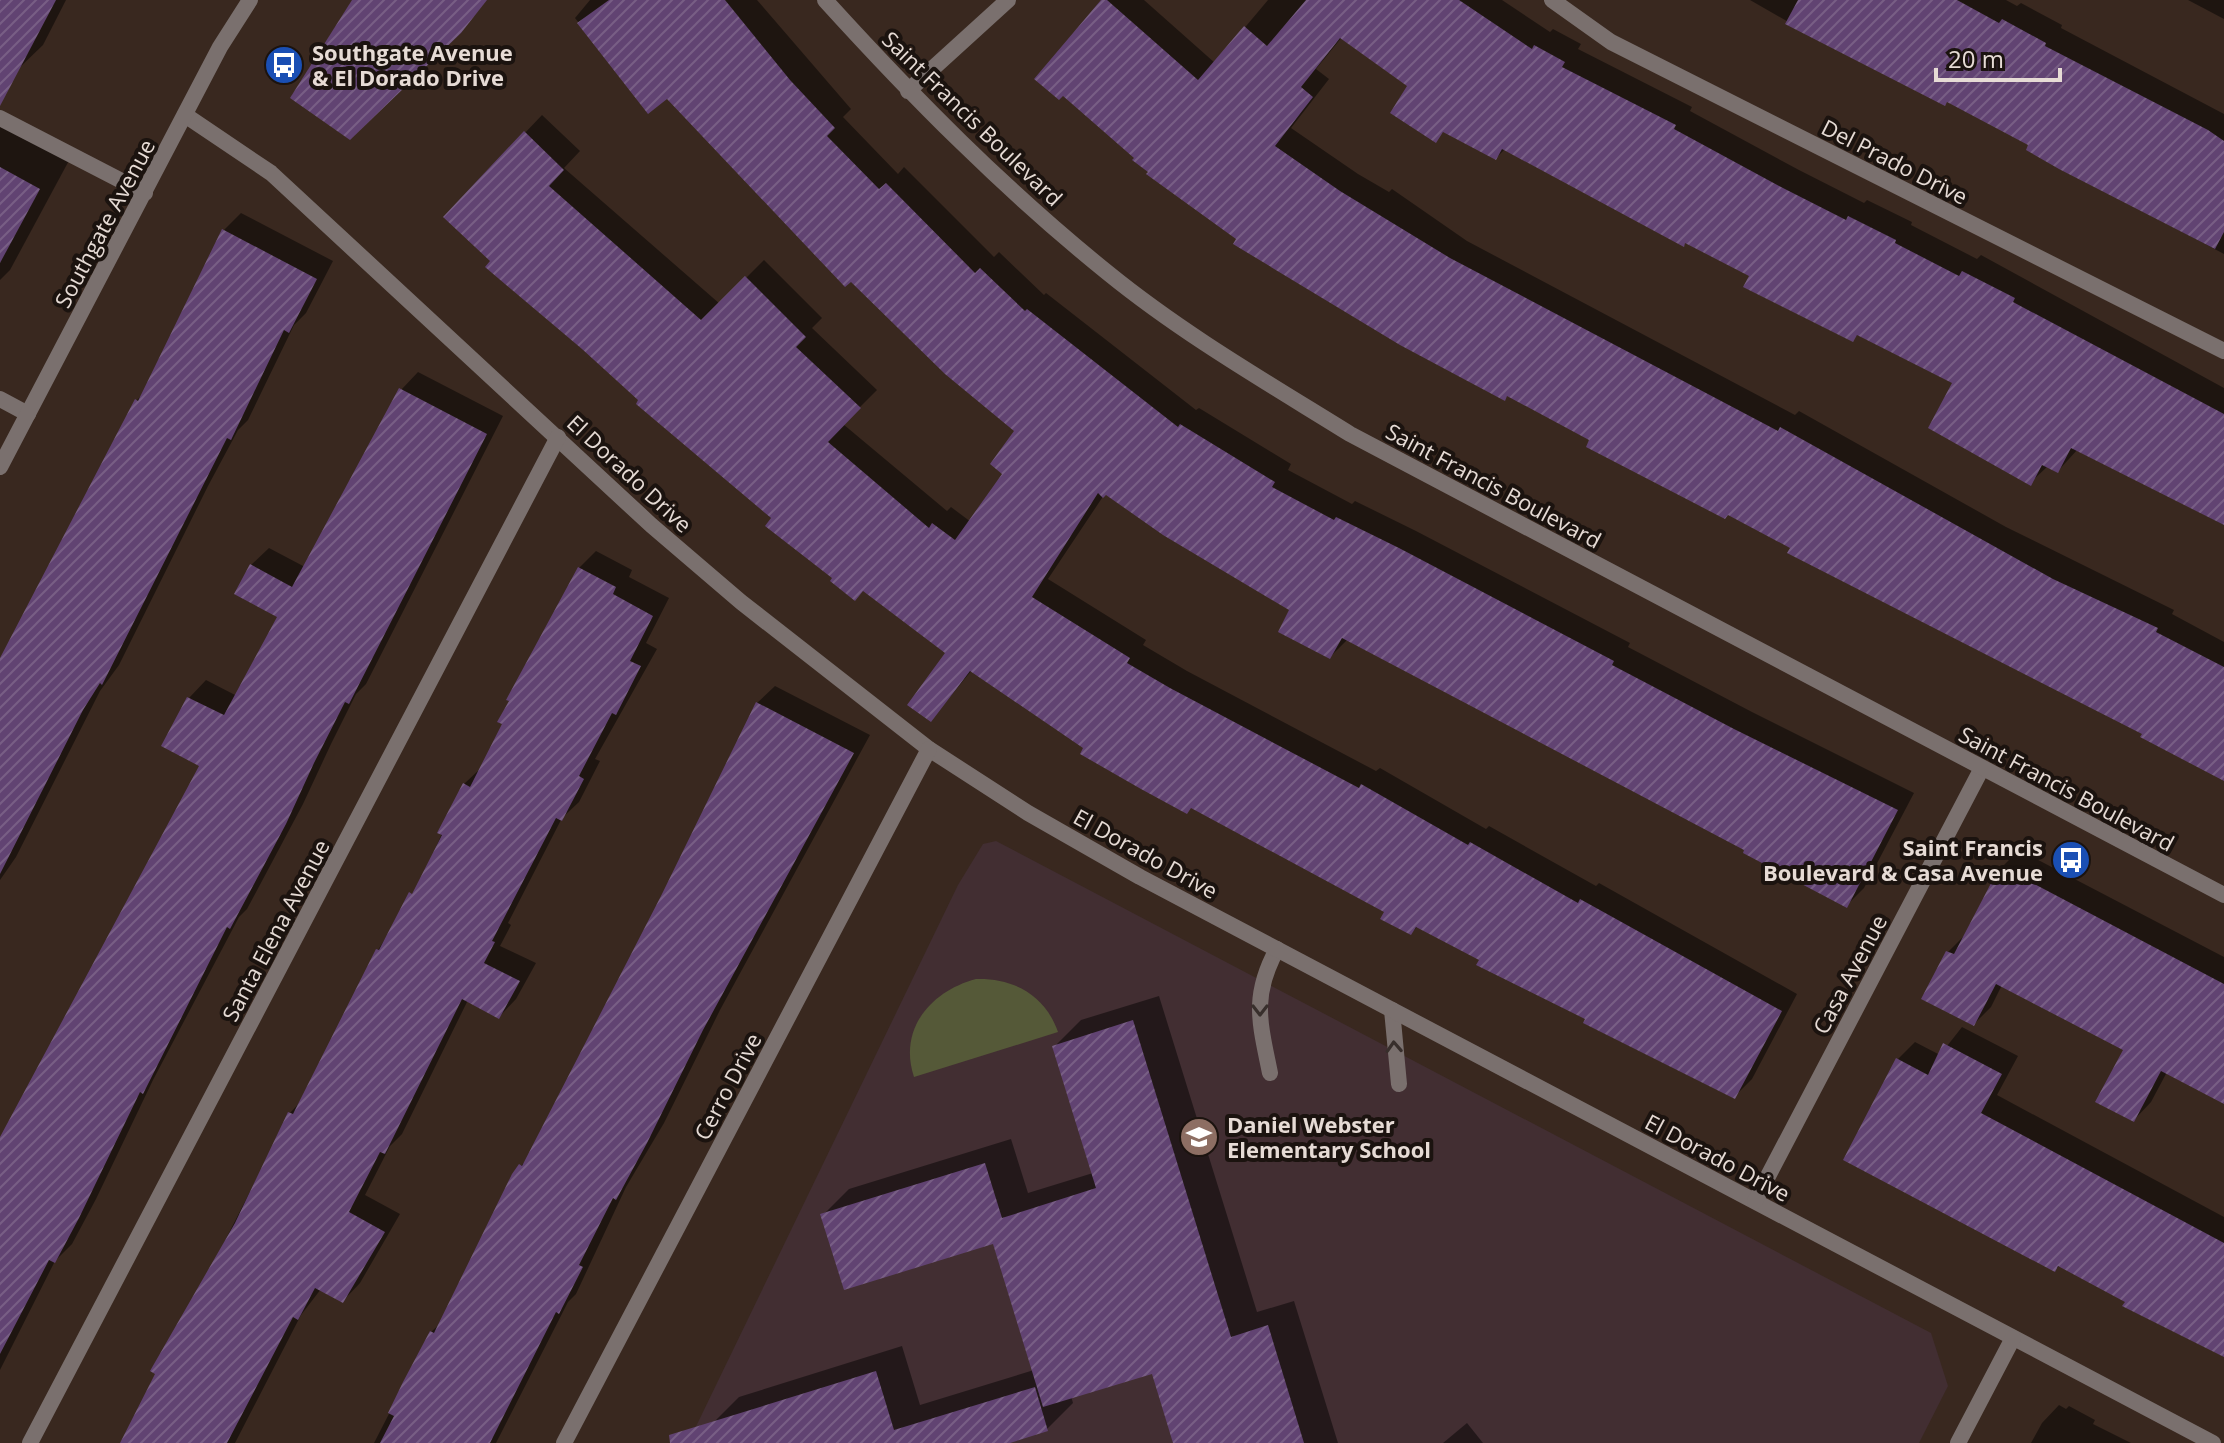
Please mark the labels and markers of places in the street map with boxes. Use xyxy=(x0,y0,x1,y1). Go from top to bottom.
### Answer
place label: Southgate Avenue & El Dorado Drive xyxy=(312,37,513,92)
bus stop icon: Southgate Avenue & El Dorado Drive xyxy=(263,44,305,86)
place label: Saint Francis Boulevard & Casa Avenue xyxy=(1763,832,2043,887)
bus stop icon: Saint Francis Boulevard & Casa Avenue xyxy=(2050,839,2092,881)
place label: Daniel Webster Elementary School xyxy=(1227,1109,1431,1164)
school or university icon: Daniel Webster Elementary School xyxy=(1178,1116,1220,1158)

